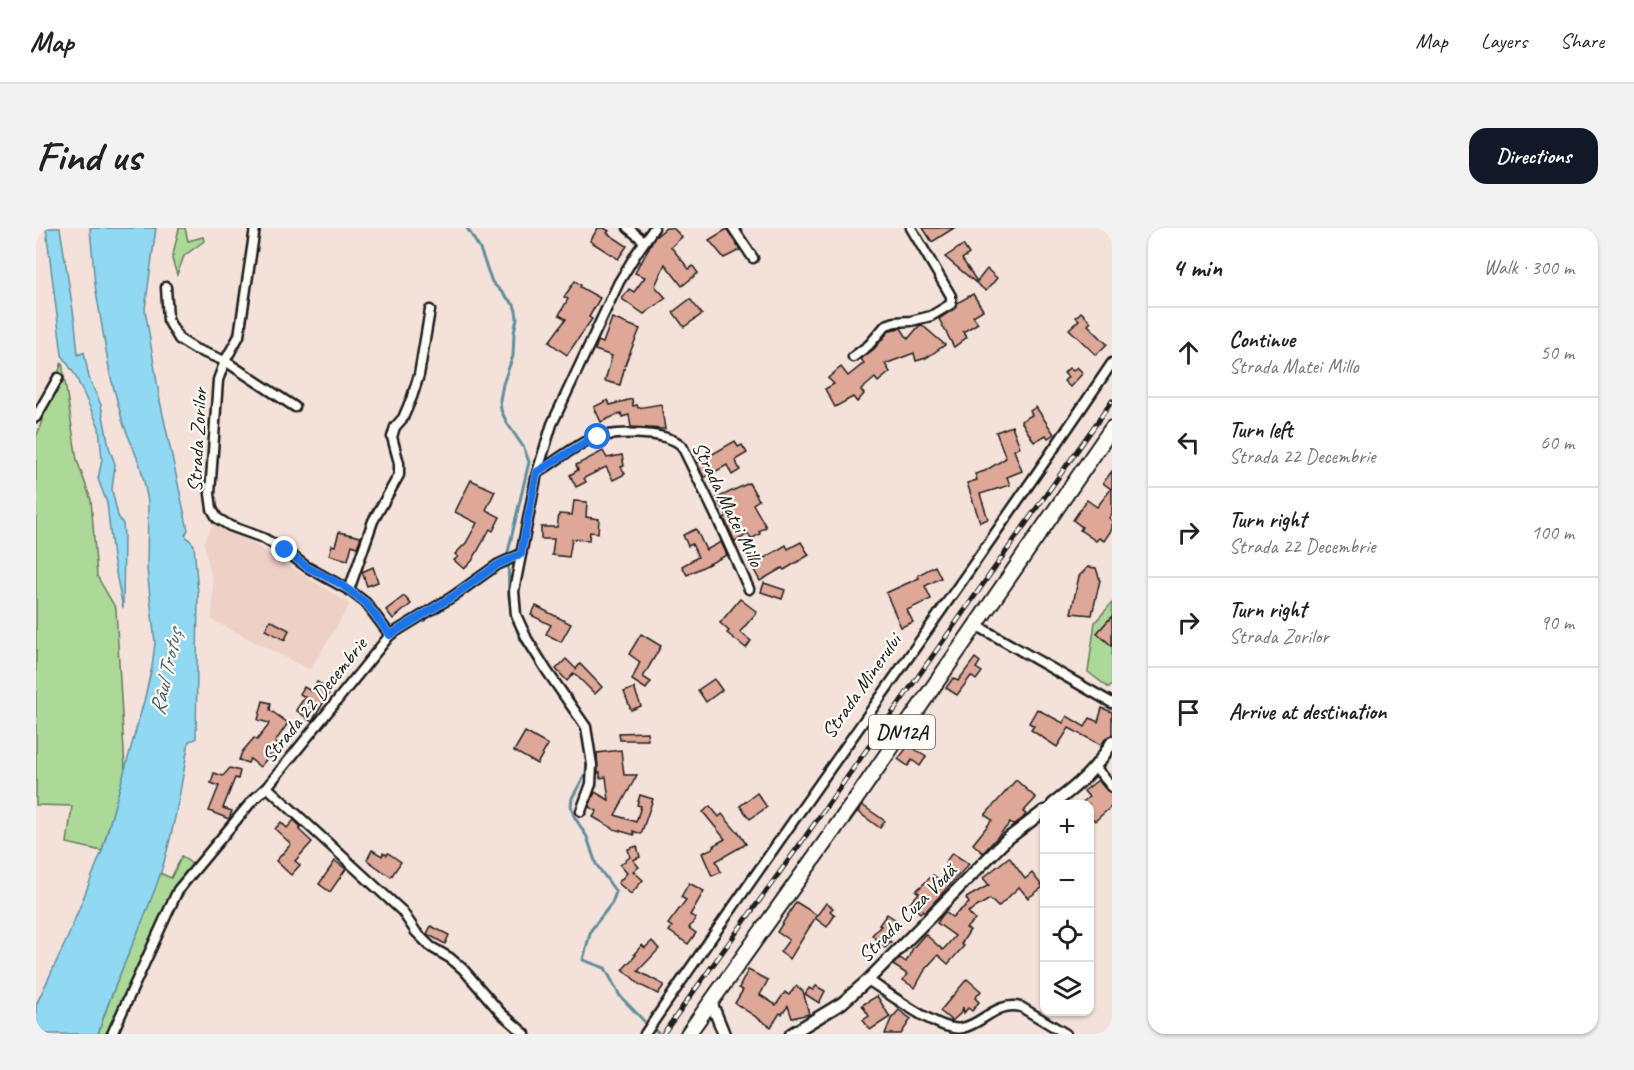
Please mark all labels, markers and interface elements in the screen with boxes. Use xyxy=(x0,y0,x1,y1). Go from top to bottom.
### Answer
text: Map xyxy=(30,24,73,59)
text: Map xyxy=(1415,28,1448,54)
text: Layers xyxy=(1481,28,1527,54)
text: Share xyxy=(1560,28,1604,54)
button: Directions xyxy=(1469,128,1598,184)
text: Find us xyxy=(36,130,141,183)
text: 4 min xyxy=(1172,251,1222,284)
text: Walk · 300 m xyxy=(1484,255,1574,280)
text: Continue xyxy=(1229,326,1295,354)
icon: ahead xyxy=(1172,336,1205,369)
text: 50 m xyxy=(1540,340,1574,365)
text: Strada Matei Millo xyxy=(1229,354,1359,379)
street label: Strada Zorilor xyxy=(181,386,213,493)
text: Turn left xyxy=(1229,416,1293,444)
route start xyxy=(584,423,610,449)
icon: left xyxy=(1172,426,1205,459)
text: 60 m xyxy=(1540,430,1574,455)
street label: Strada Matei Millo xyxy=(686,437,770,572)
text: Strada 22 Decembrie xyxy=(1229,444,1375,469)
text: Turn right xyxy=(1229,506,1306,534)
icon: right xyxy=(1172,516,1205,549)
text: 100 m xyxy=(1531,520,1574,545)
text: Strada 22 Decembrie xyxy=(1229,534,1375,559)
route end xyxy=(271,536,297,562)
text: Turn right xyxy=(1229,596,1306,624)
icon: right xyxy=(1172,606,1205,639)
text: 90 m xyxy=(1540,610,1574,635)
water label: Râul Trotuș xyxy=(143,623,190,717)
text: Strada Zorilor xyxy=(1229,624,1329,649)
street label: Strada Minerului xyxy=(815,626,908,743)
street label: Strada 22 Decembrie xyxy=(255,630,374,768)
icon: arrive xyxy=(1172,696,1205,729)
text: Arrive at destination xyxy=(1229,698,1386,726)
road number: DN12A xyxy=(869,715,935,749)
map controls xyxy=(1040,800,1094,1016)
button: + xyxy=(1040,800,1094,854)
button: − xyxy=(1040,854,1094,908)
street label: Strada Cuza Vodă xyxy=(852,857,963,968)
button: locate xyxy=(1040,908,1094,962)
button: layers xyxy=(1040,962,1094,1016)

